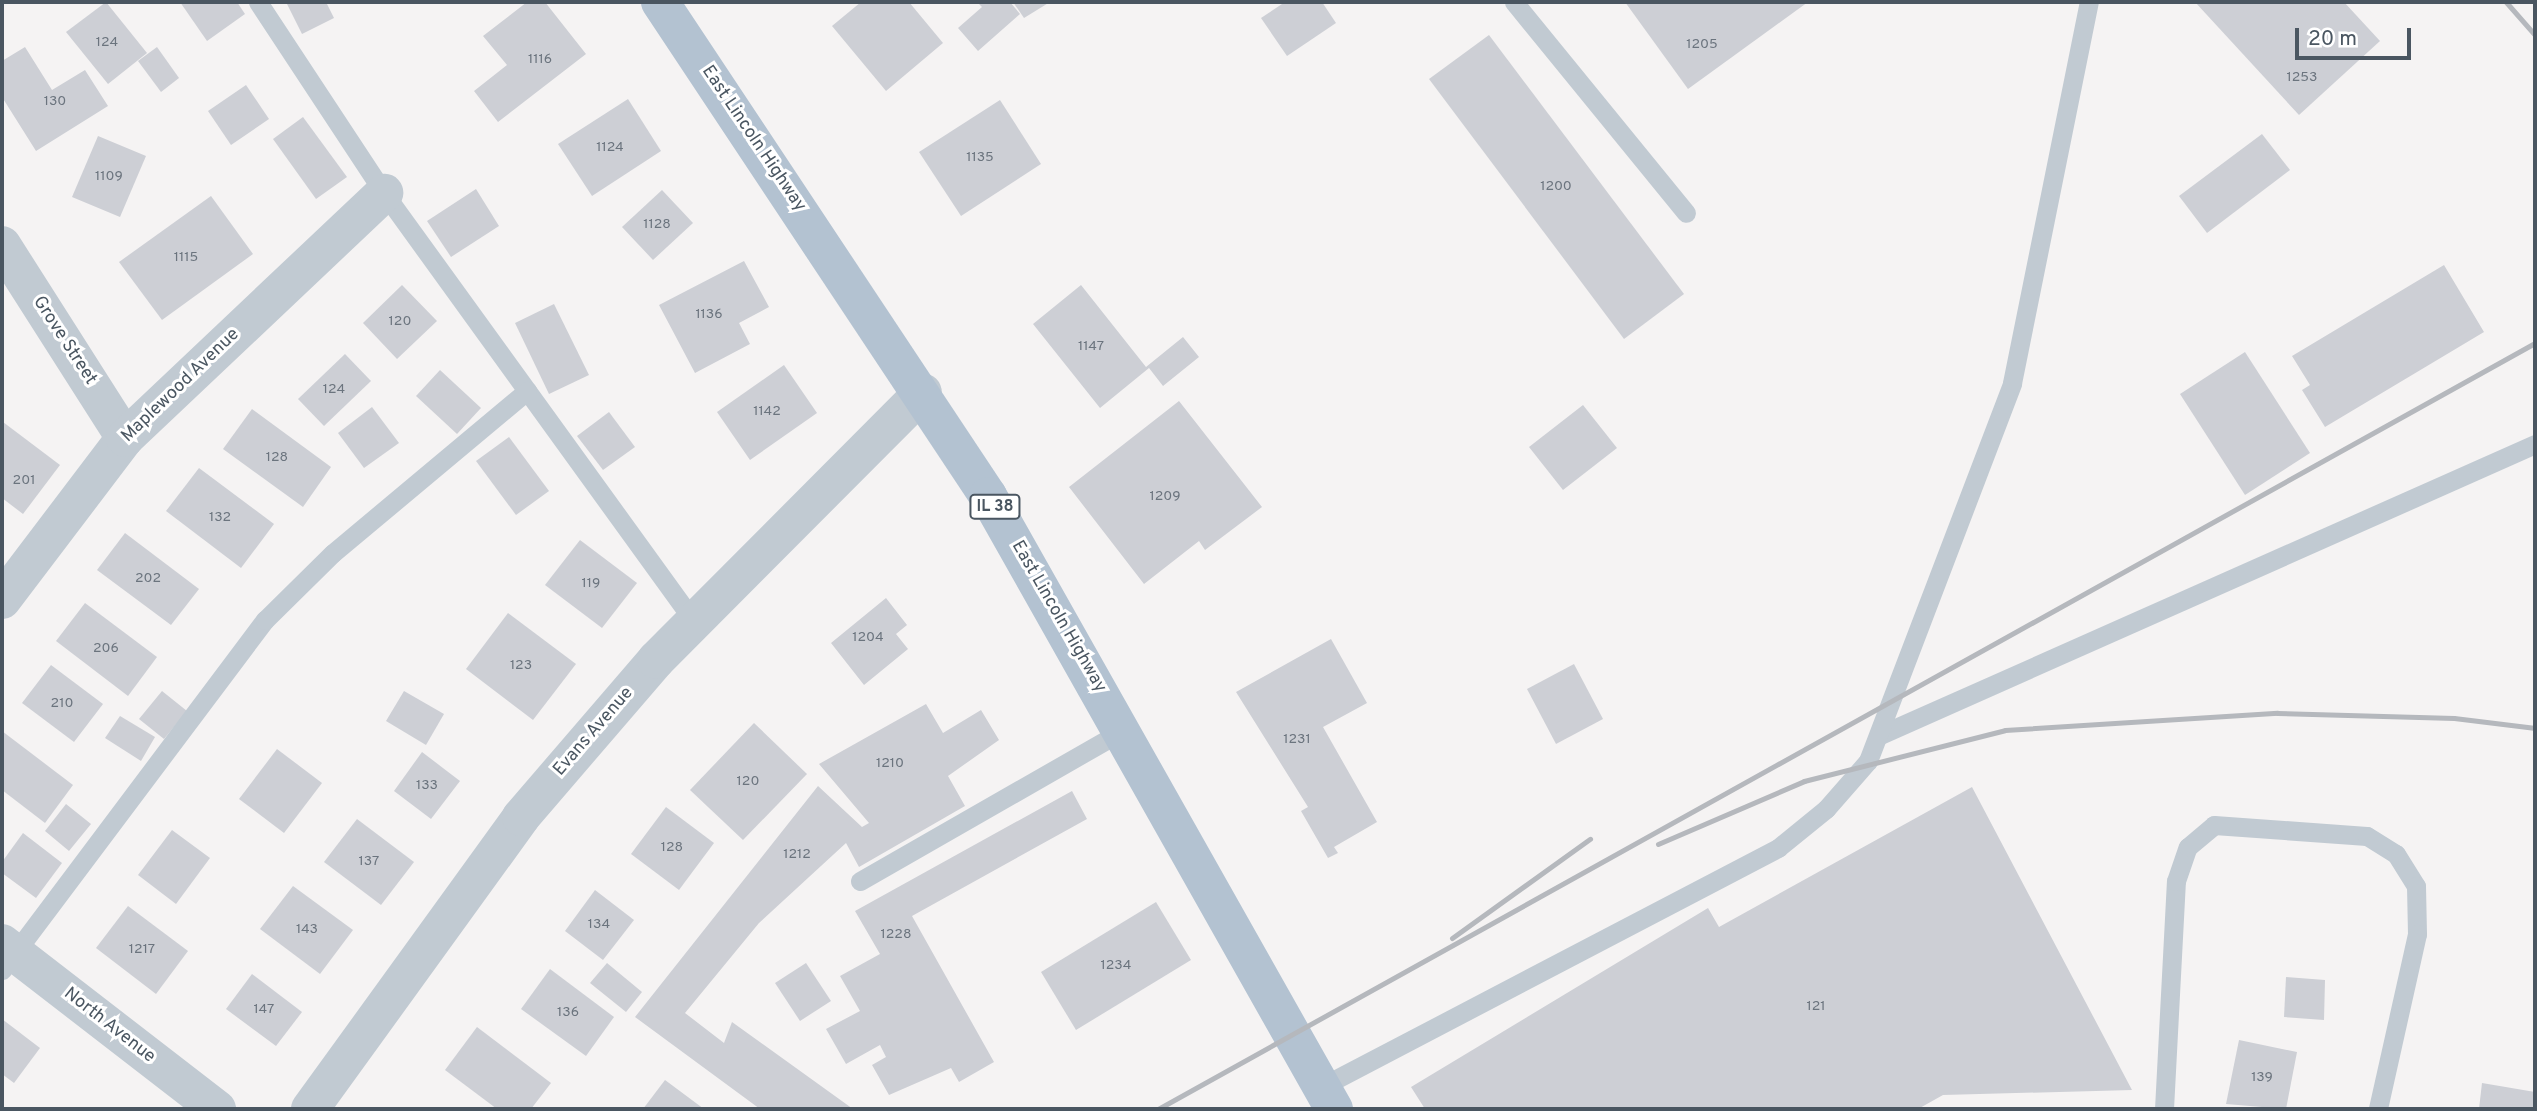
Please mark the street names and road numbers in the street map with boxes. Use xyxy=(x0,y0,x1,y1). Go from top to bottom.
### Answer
street label: East Lincoln Highway xyxy=(696,62,810,216)
street label: Grove Street xyxy=(27,293,101,389)
street label: Maplewood Avenue xyxy=(117,324,245,448)
road number: IL 38 xyxy=(969,494,1021,520)
street label: East Lincoln Highway xyxy=(1006,537,1110,697)
street label: Evans Avenue xyxy=(549,683,639,781)
street label: North Avenue xyxy=(59,983,159,1069)

